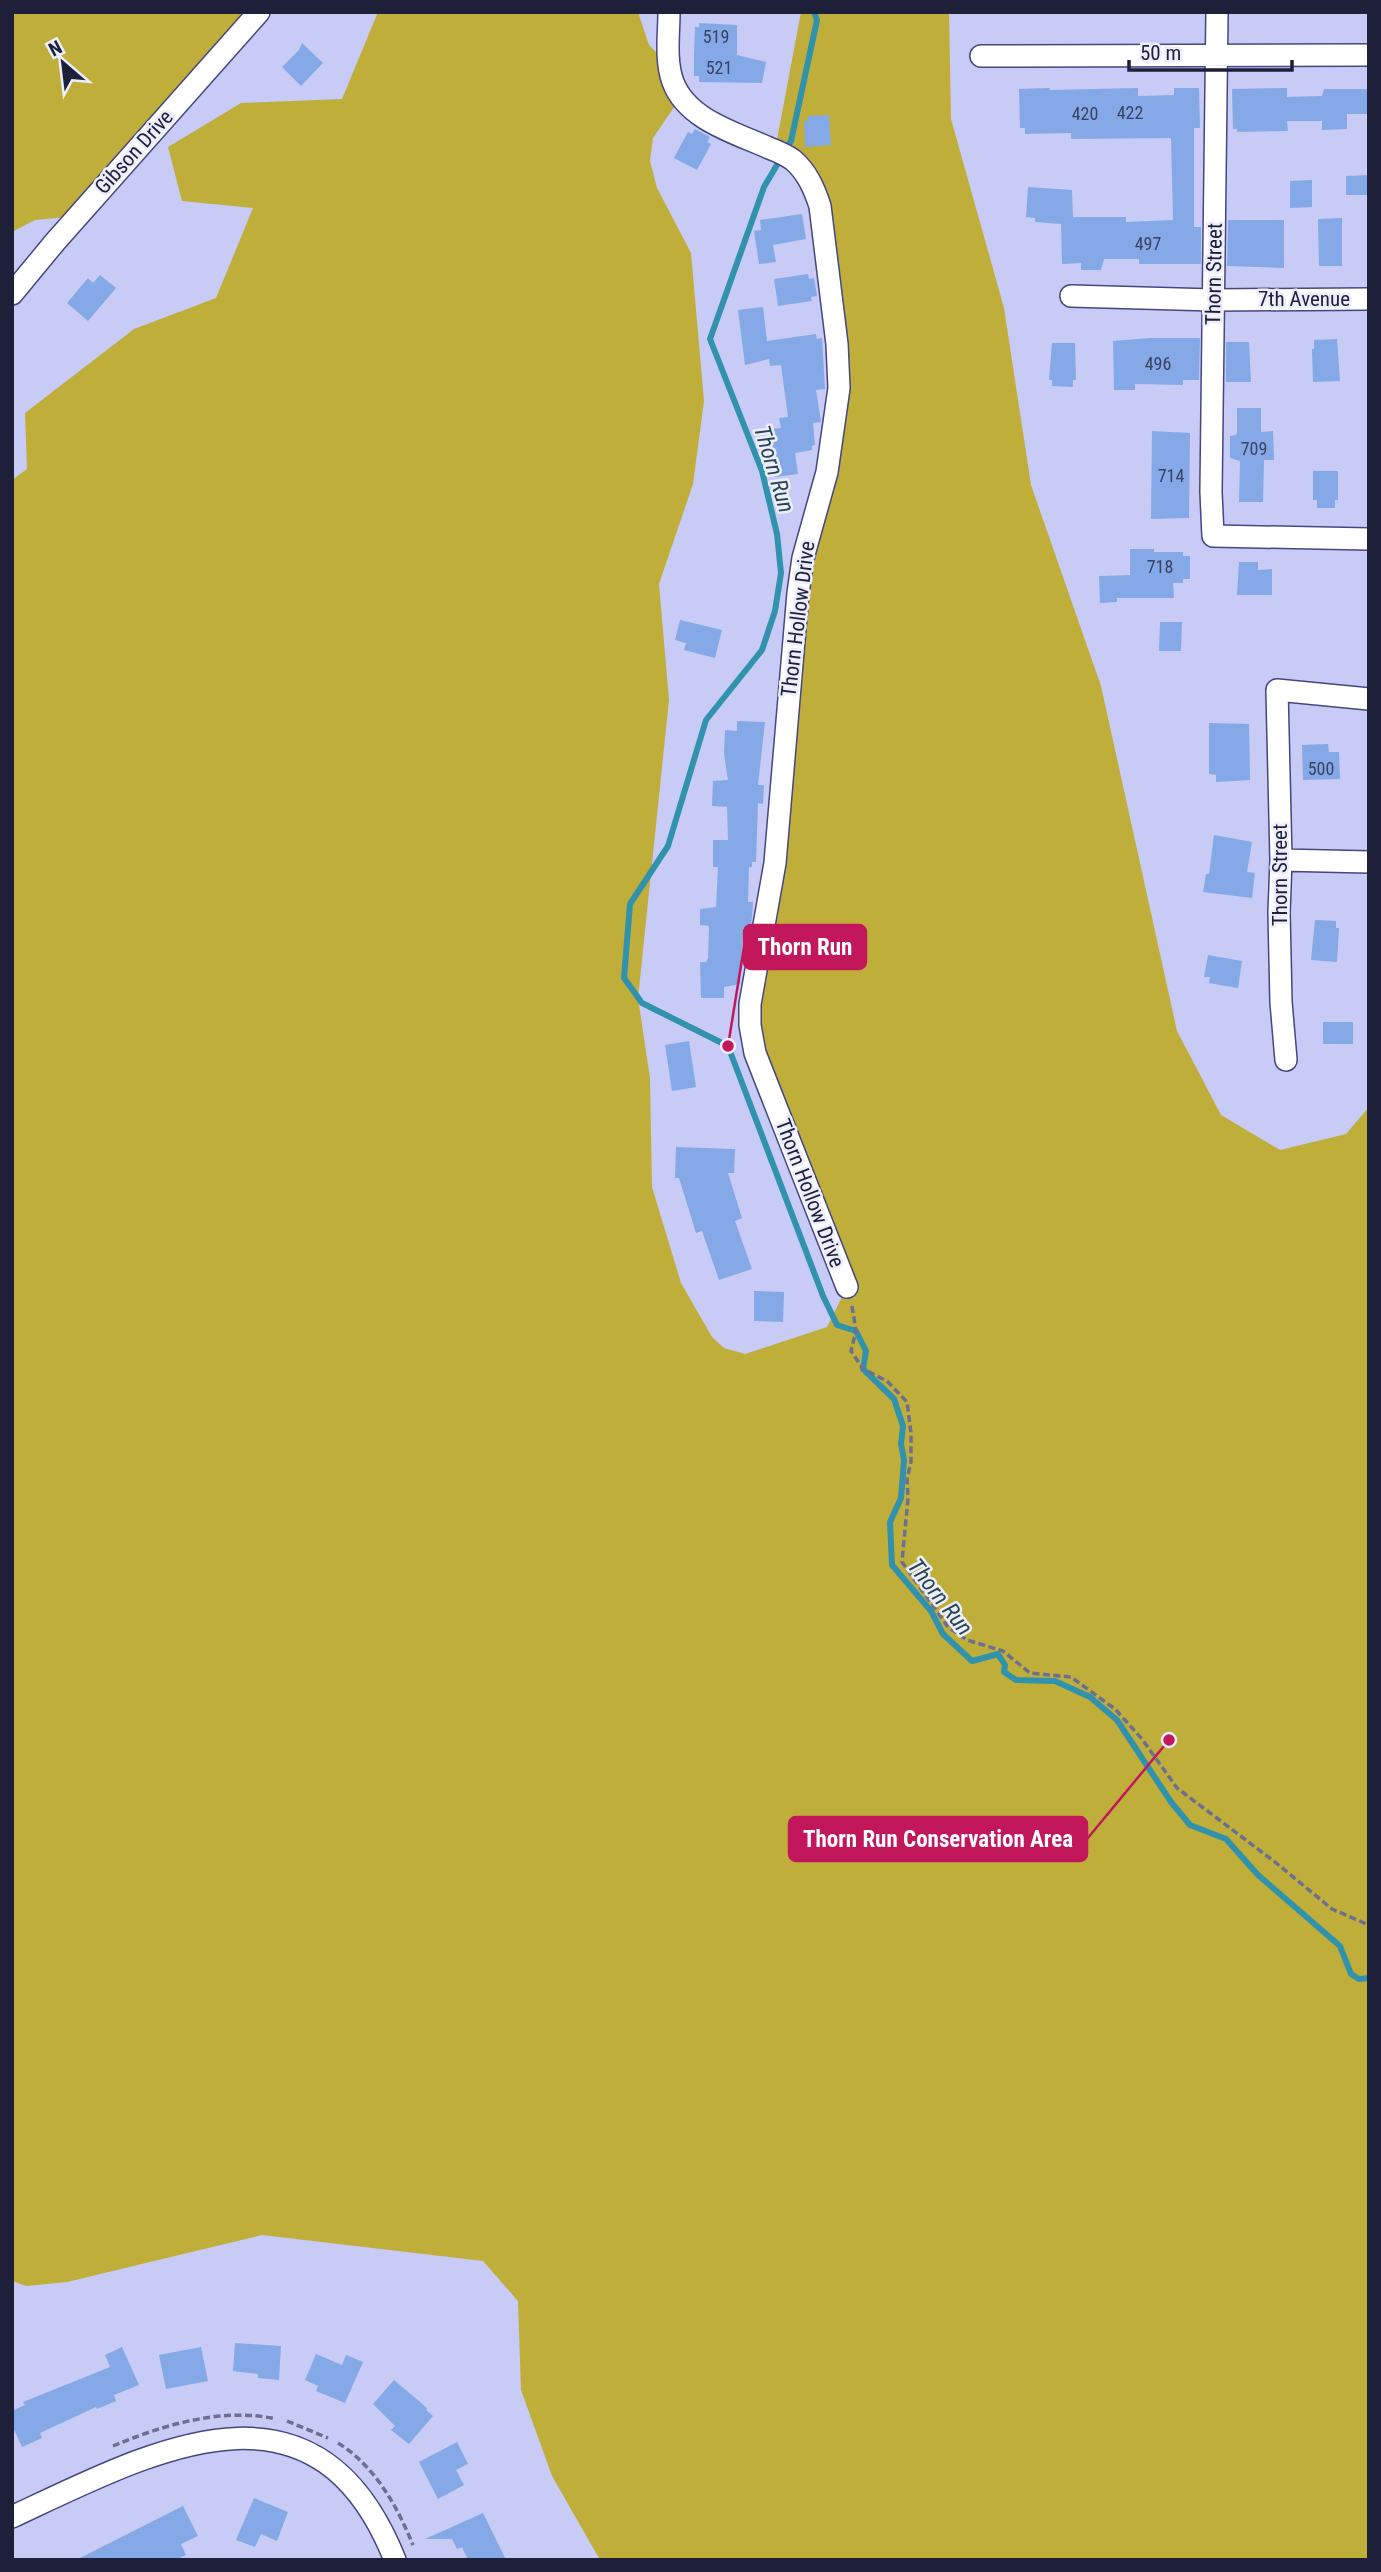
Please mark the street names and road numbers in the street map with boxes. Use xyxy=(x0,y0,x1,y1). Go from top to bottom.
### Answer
street label: Gibson Drive xyxy=(90,105,178,199)
street label: Thorn Street xyxy=(1201,223,1227,325)
street label: 7th Avenue xyxy=(1258,287,1350,311)
street label: Thorn Hollow Drive xyxy=(777,539,820,698)
street label: Thorn Street xyxy=(1268,824,1292,926)
street label: Thorn Hollow Drive xyxy=(771,1115,849,1271)

